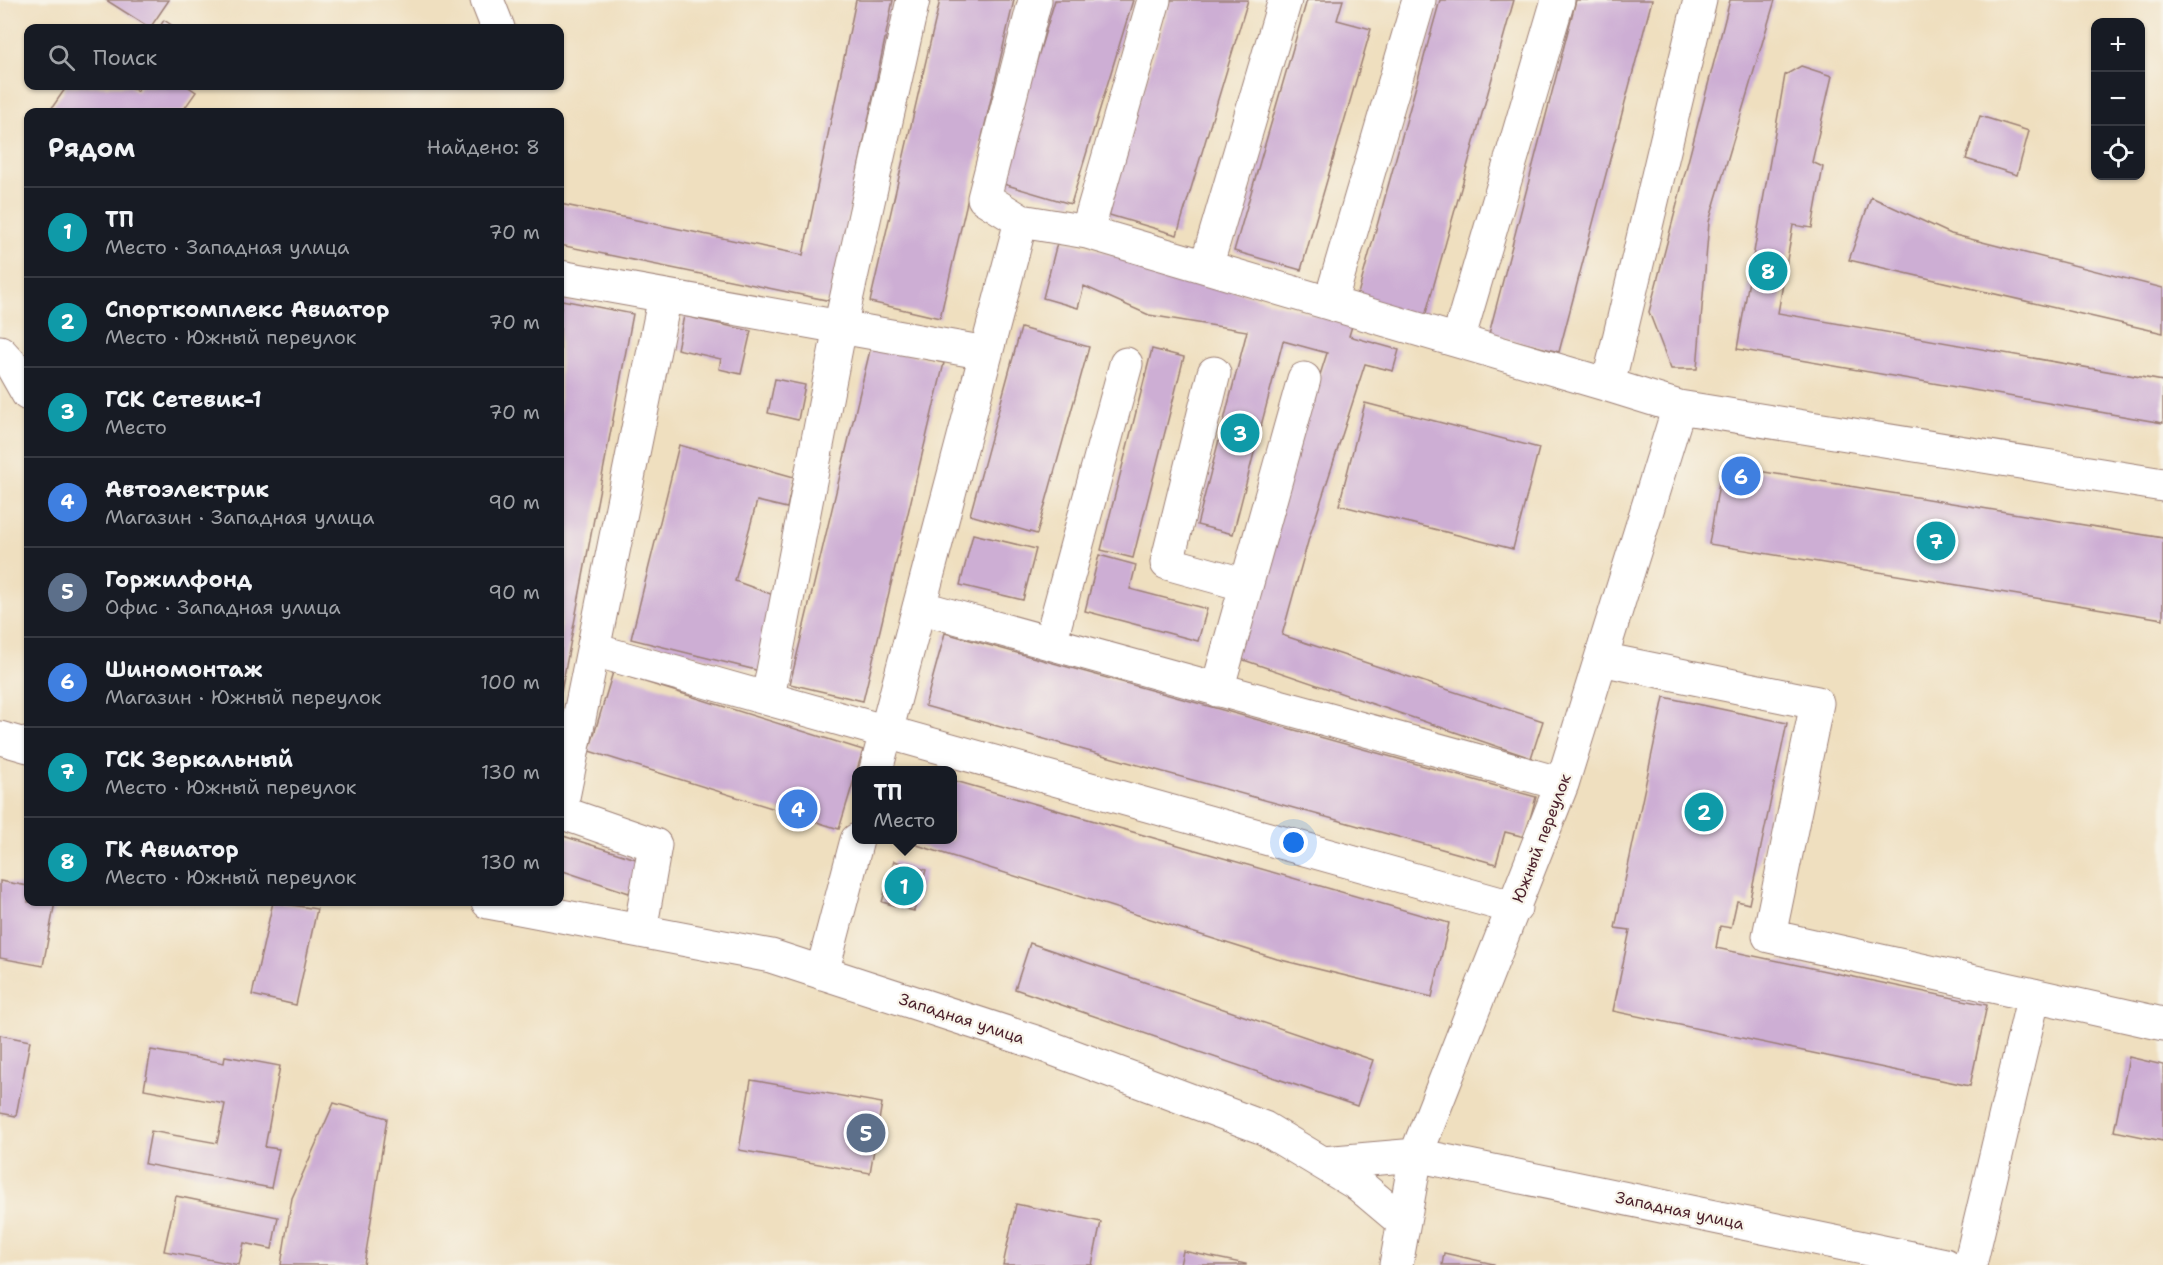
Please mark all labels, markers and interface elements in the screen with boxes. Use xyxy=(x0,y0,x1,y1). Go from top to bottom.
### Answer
map controls xyxy=(2091,18,2145,180)
button: + xyxy=(2091,18,2145,72)
search box xyxy=(24,24,564,90)
icon: search xyxy=(45,41,78,74)
text: Поиск xyxy=(93,43,157,72)
button: − xyxy=(2091,72,2145,126)
button: locate xyxy=(2091,126,2145,180)
text: Рядом xyxy=(48,130,135,165)
text: Найдено: 8 xyxy=(427,134,540,160)
text: ТП xyxy=(105,205,134,234)
text: 1 xyxy=(63,219,72,245)
text: 70 m xyxy=(488,219,540,245)
text: Место · Западная улица xyxy=(105,234,350,260)
pin: 8 xyxy=(1748,248,1788,294)
text: Спорткомплекс Авиатор xyxy=(105,295,389,324)
text: 2 xyxy=(61,309,75,335)
text: 70 m xyxy=(488,309,540,335)
text: Место · Южный переулок xyxy=(105,324,356,350)
text: ГСК Сетевик-1 xyxy=(105,385,262,414)
text: 3 xyxy=(61,399,75,425)
text: 70 m xyxy=(488,399,540,425)
pin: 3 xyxy=(1220,410,1260,456)
text: Место xyxy=(105,414,167,440)
pin: 6 xyxy=(1722,454,1760,498)
text: Автоэлектрик xyxy=(105,475,269,504)
text: 4 xyxy=(61,489,75,515)
text: 90 m xyxy=(488,489,540,515)
text: Магазин · Западная улица xyxy=(105,504,374,530)
pin: 7 xyxy=(1916,518,1956,564)
text: Горжилфонд xyxy=(105,565,252,594)
text: 5 xyxy=(61,579,74,605)
text: 90 m xyxy=(488,579,540,605)
text: Офис · Западная улица xyxy=(105,594,341,620)
text: Шиномонтаж xyxy=(105,655,262,684)
text: 6 xyxy=(61,669,75,695)
text: 100 m xyxy=(480,669,540,695)
text: Магазин · Южный переулок xyxy=(105,684,381,710)
text: ГСК Зеркальный xyxy=(105,745,293,774)
text: 7 xyxy=(61,759,75,785)
text: 130 m xyxy=(481,759,540,785)
popup xyxy=(852,766,957,844)
street label: Южный переулок xyxy=(1507,770,1576,906)
text: Место · Южный переулок xyxy=(105,774,356,800)
text: ТП xyxy=(874,778,902,807)
pin: 4 xyxy=(778,786,818,832)
pin: 2 xyxy=(1684,790,1724,834)
text: Место xyxy=(874,807,935,833)
your location xyxy=(1279,828,1308,857)
text: ГК Авиатор xyxy=(105,835,239,864)
text: 8 xyxy=(61,849,75,875)
text: 130 m xyxy=(481,849,540,875)
text: Место · Южный переулок xyxy=(105,864,356,890)
pin: 1 xyxy=(884,864,924,908)
street label: Западная улица xyxy=(896,988,1027,1049)
pin: 5 xyxy=(846,1110,886,1156)
street label: Западная улица xyxy=(1614,1187,1746,1234)

